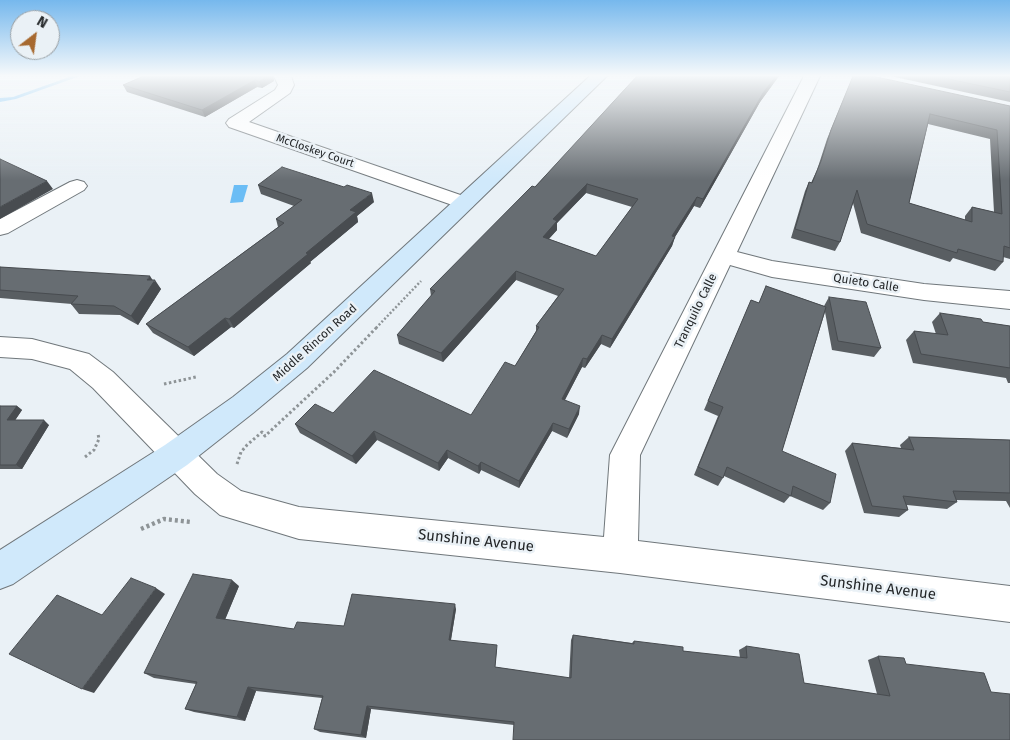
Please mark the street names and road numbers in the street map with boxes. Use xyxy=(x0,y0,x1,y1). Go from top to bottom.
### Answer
street label: McCloskey Court xyxy=(274,132,356,170)
street label: Tranquilo Calle xyxy=(672,271,720,351)
street label: Quieto Calle xyxy=(832,271,900,295)
street label: Middle Rincon Road xyxy=(270,301,360,385)
street label: Sunshine Avenue xyxy=(417,526,535,556)
street label: Sunshine Avenue xyxy=(819,572,937,604)

